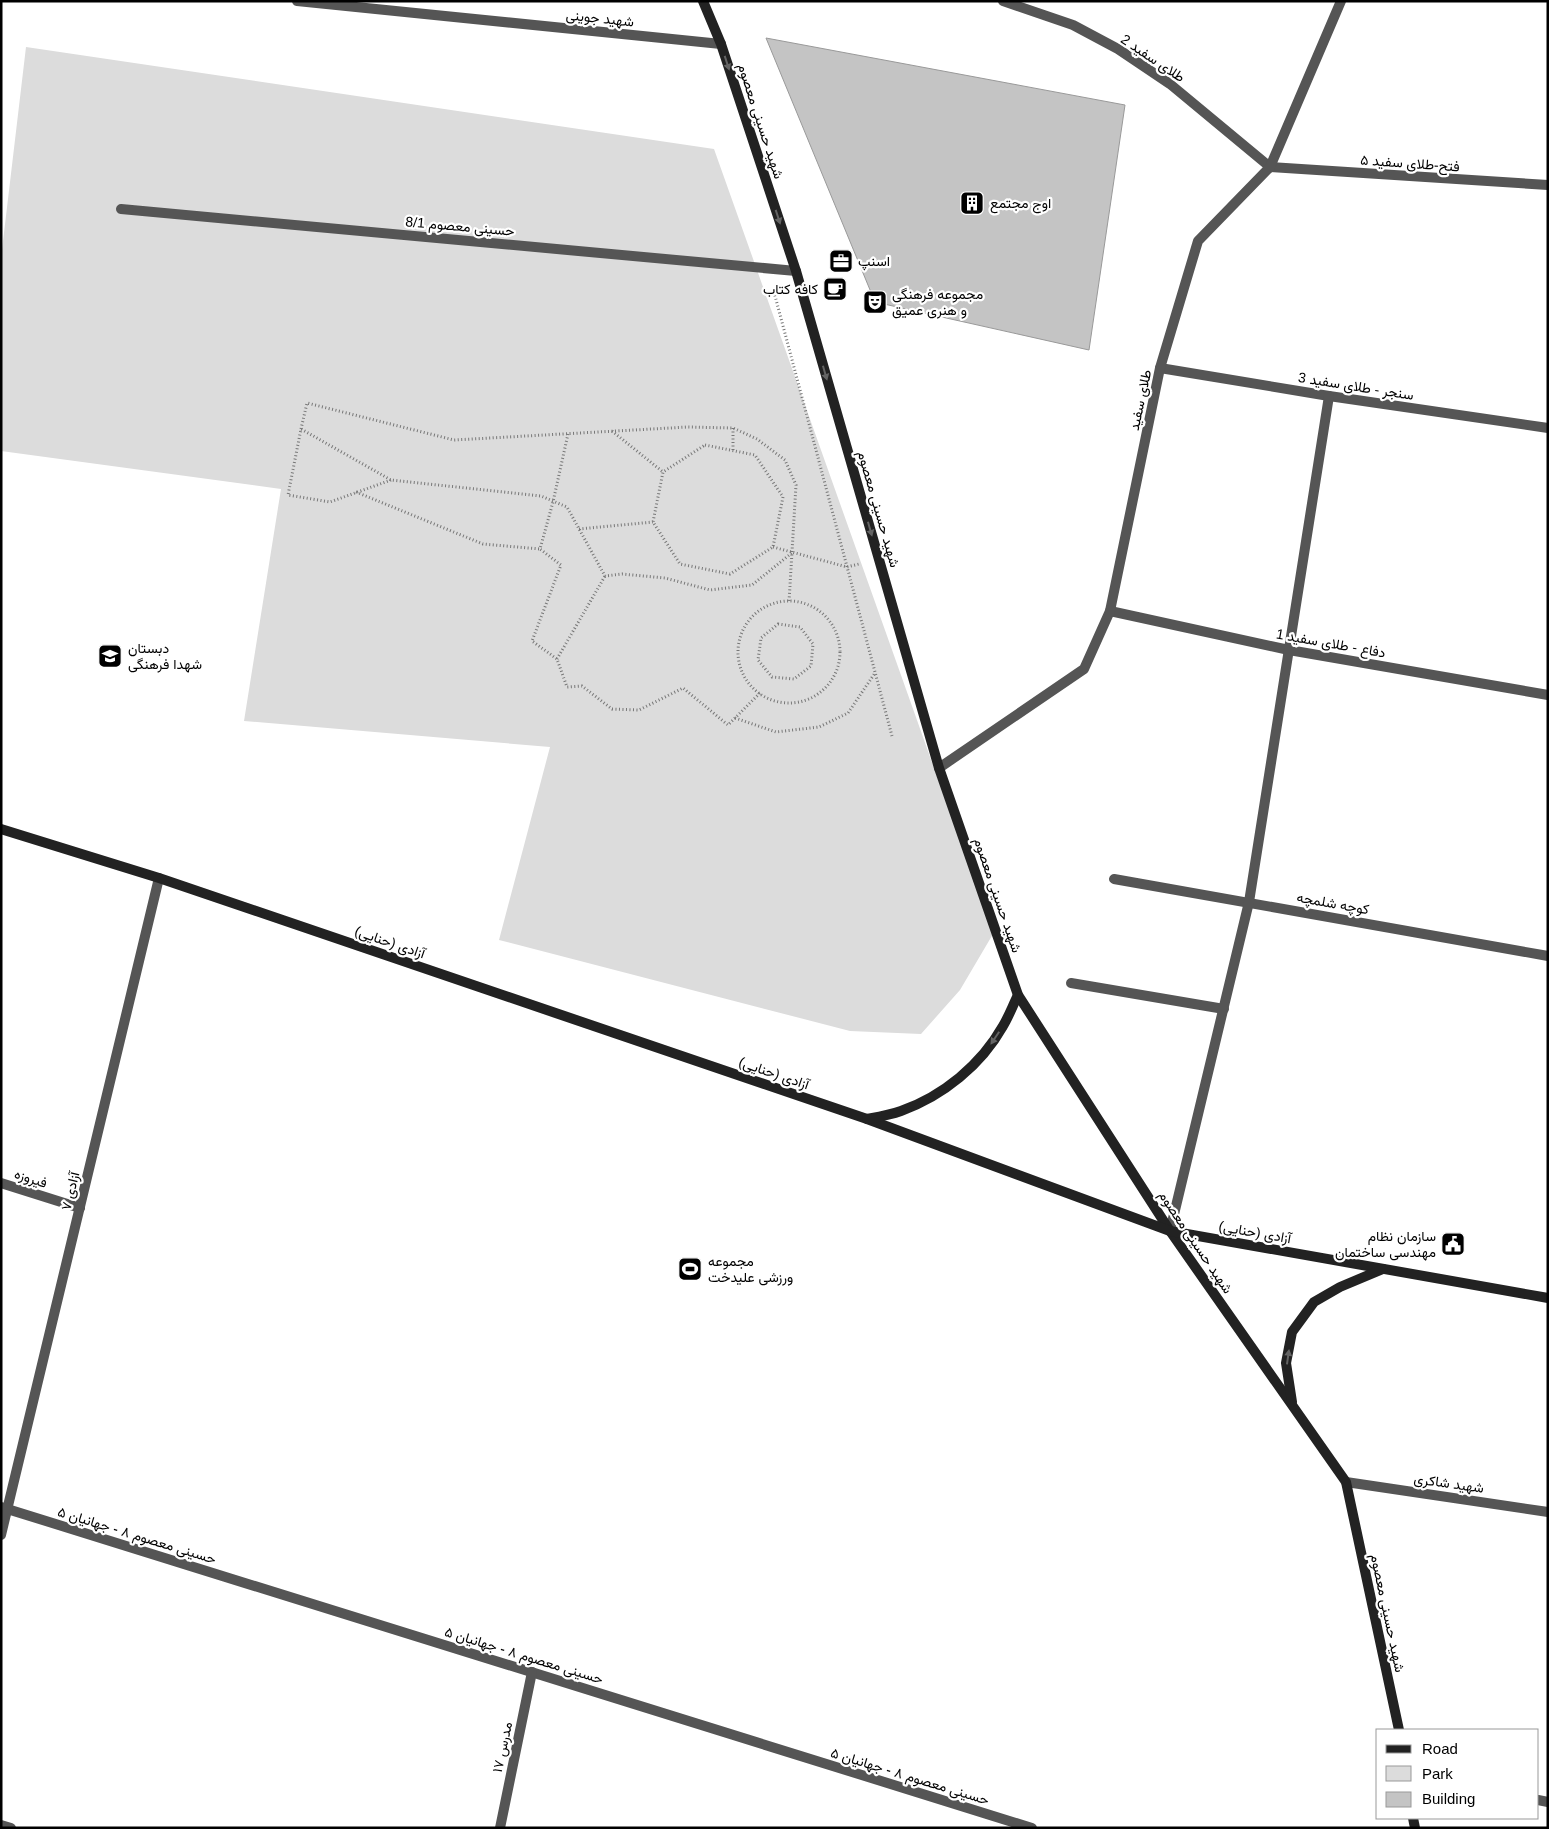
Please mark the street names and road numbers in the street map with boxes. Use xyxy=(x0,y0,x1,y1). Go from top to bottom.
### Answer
street label: شهید جوینی xyxy=(565,6,635,31)
street label: طلای سفید 2 xyxy=(1117,31,1188,86)
street label: شهید حسینی معصوم xyxy=(734,61,787,181)
street label: فتح-طلای سفید ۵ xyxy=(1359,152,1460,177)
street label: حسینی معصوم 8/1 xyxy=(405,213,515,240)
street label: طلای سفید xyxy=(1126,368,1155,432)
street label: سنجر - طلای سفید 3 xyxy=(1297,369,1415,404)
street label: شهید حسینی معصوم xyxy=(854,449,903,569)
street label: دفاع - طلای سفید 1 xyxy=(1275,626,1387,664)
street label: شهید حسینی معصوم xyxy=(970,835,1025,955)
street label: کوچه شلمچه xyxy=(1295,889,1370,919)
street label: آزادی (حنایی) xyxy=(352,923,429,963)
street label: آزادی (حنایی) xyxy=(736,1054,813,1094)
street label: فیروزه xyxy=(12,1165,49,1192)
street label: آزادی ۷ xyxy=(58,1168,84,1212)
street label: شهید حسینی معصوم xyxy=(1155,1188,1236,1297)
street label: آزادی (حنایی) xyxy=(1217,1218,1294,1248)
street label: شهید شاکری xyxy=(1413,1470,1485,1497)
street label: حسینی معصوم ۸ - جهانیان ۵ xyxy=(55,1503,218,1568)
street label: شهید حسینی معصوم xyxy=(1367,1552,1408,1674)
street label: حسینی معصوم ۸ - جهانیان ۵ xyxy=(442,1623,605,1688)
street label: مدرس ۱۷ xyxy=(489,1720,516,1774)
street label: حسینی معصوم ۸ - جهانیان ۵ xyxy=(828,1744,991,1809)

